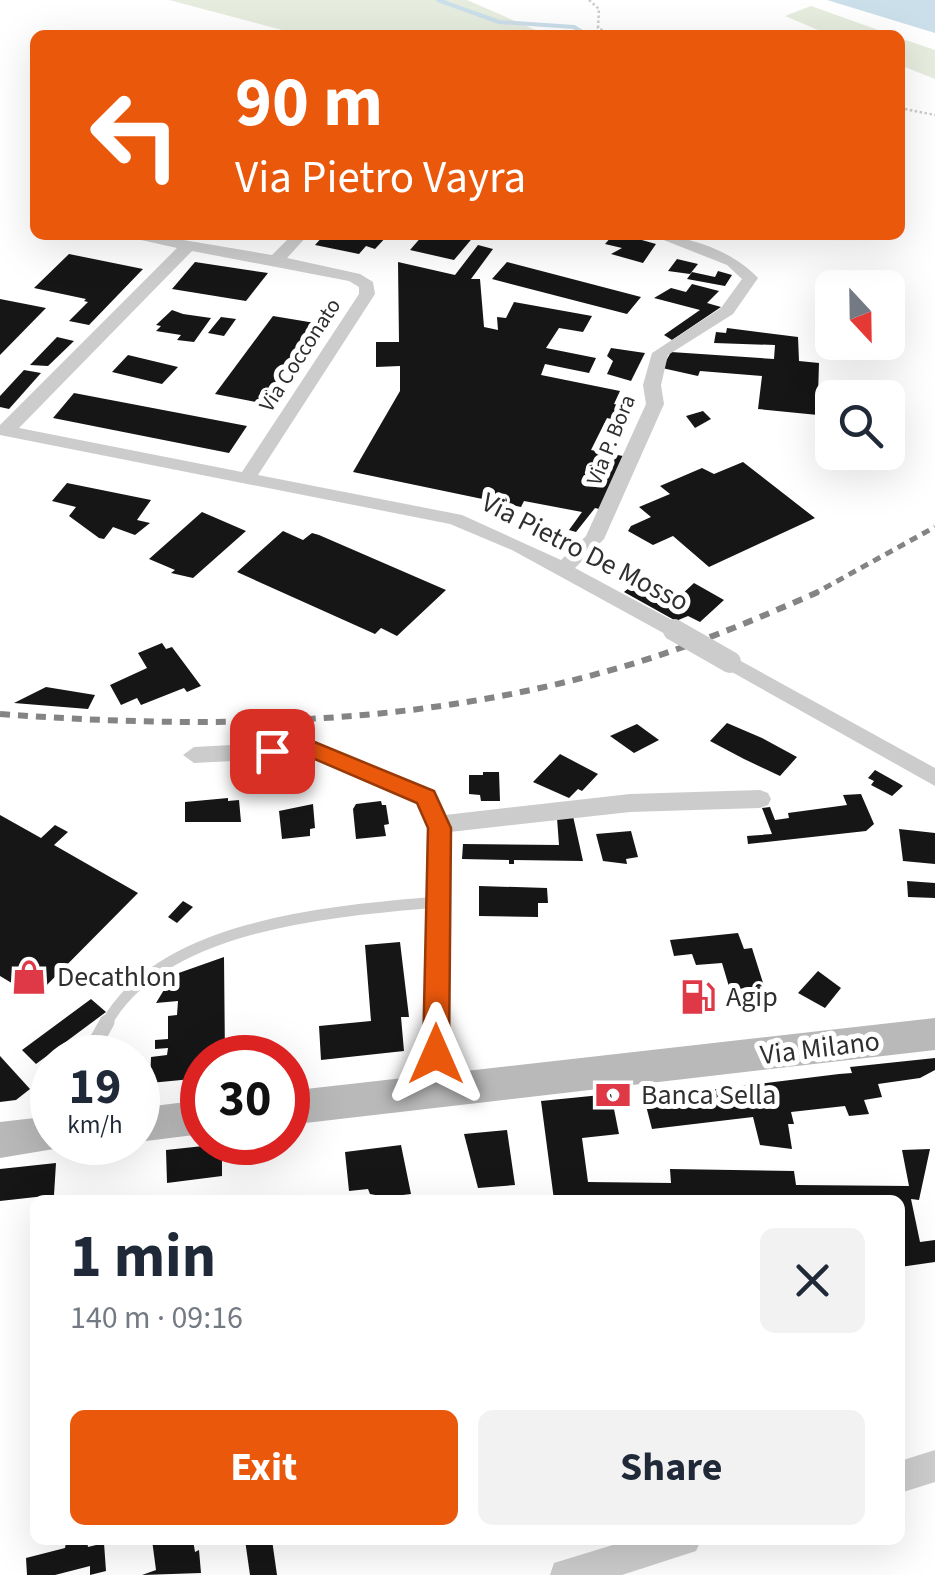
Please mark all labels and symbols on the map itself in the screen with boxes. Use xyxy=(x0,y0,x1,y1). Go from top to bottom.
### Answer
north arrow xyxy=(815,270,905,360)
street label: Via Cocconato xyxy=(251,292,349,418)
street label: Via P. Bora xyxy=(578,390,644,490)
street label: Via Pietro De Mosso xyxy=(474,482,696,622)
pin xyxy=(230,709,315,794)
place label: Decathlon xyxy=(57,957,177,997)
shop icon: Decathlon xyxy=(10,958,48,996)
place label: Agip xyxy=(726,977,778,1017)
fuel station icon: Agip xyxy=(679,978,717,1016)
position arrow xyxy=(384,1002,488,1106)
street label: Via Milano xyxy=(758,1021,882,1075)
speed limit sign: 30 xyxy=(180,1035,310,1165)
place label: Banca Sella xyxy=(641,1075,776,1115)
bank icon: Banca Sella xyxy=(594,1076,632,1114)

